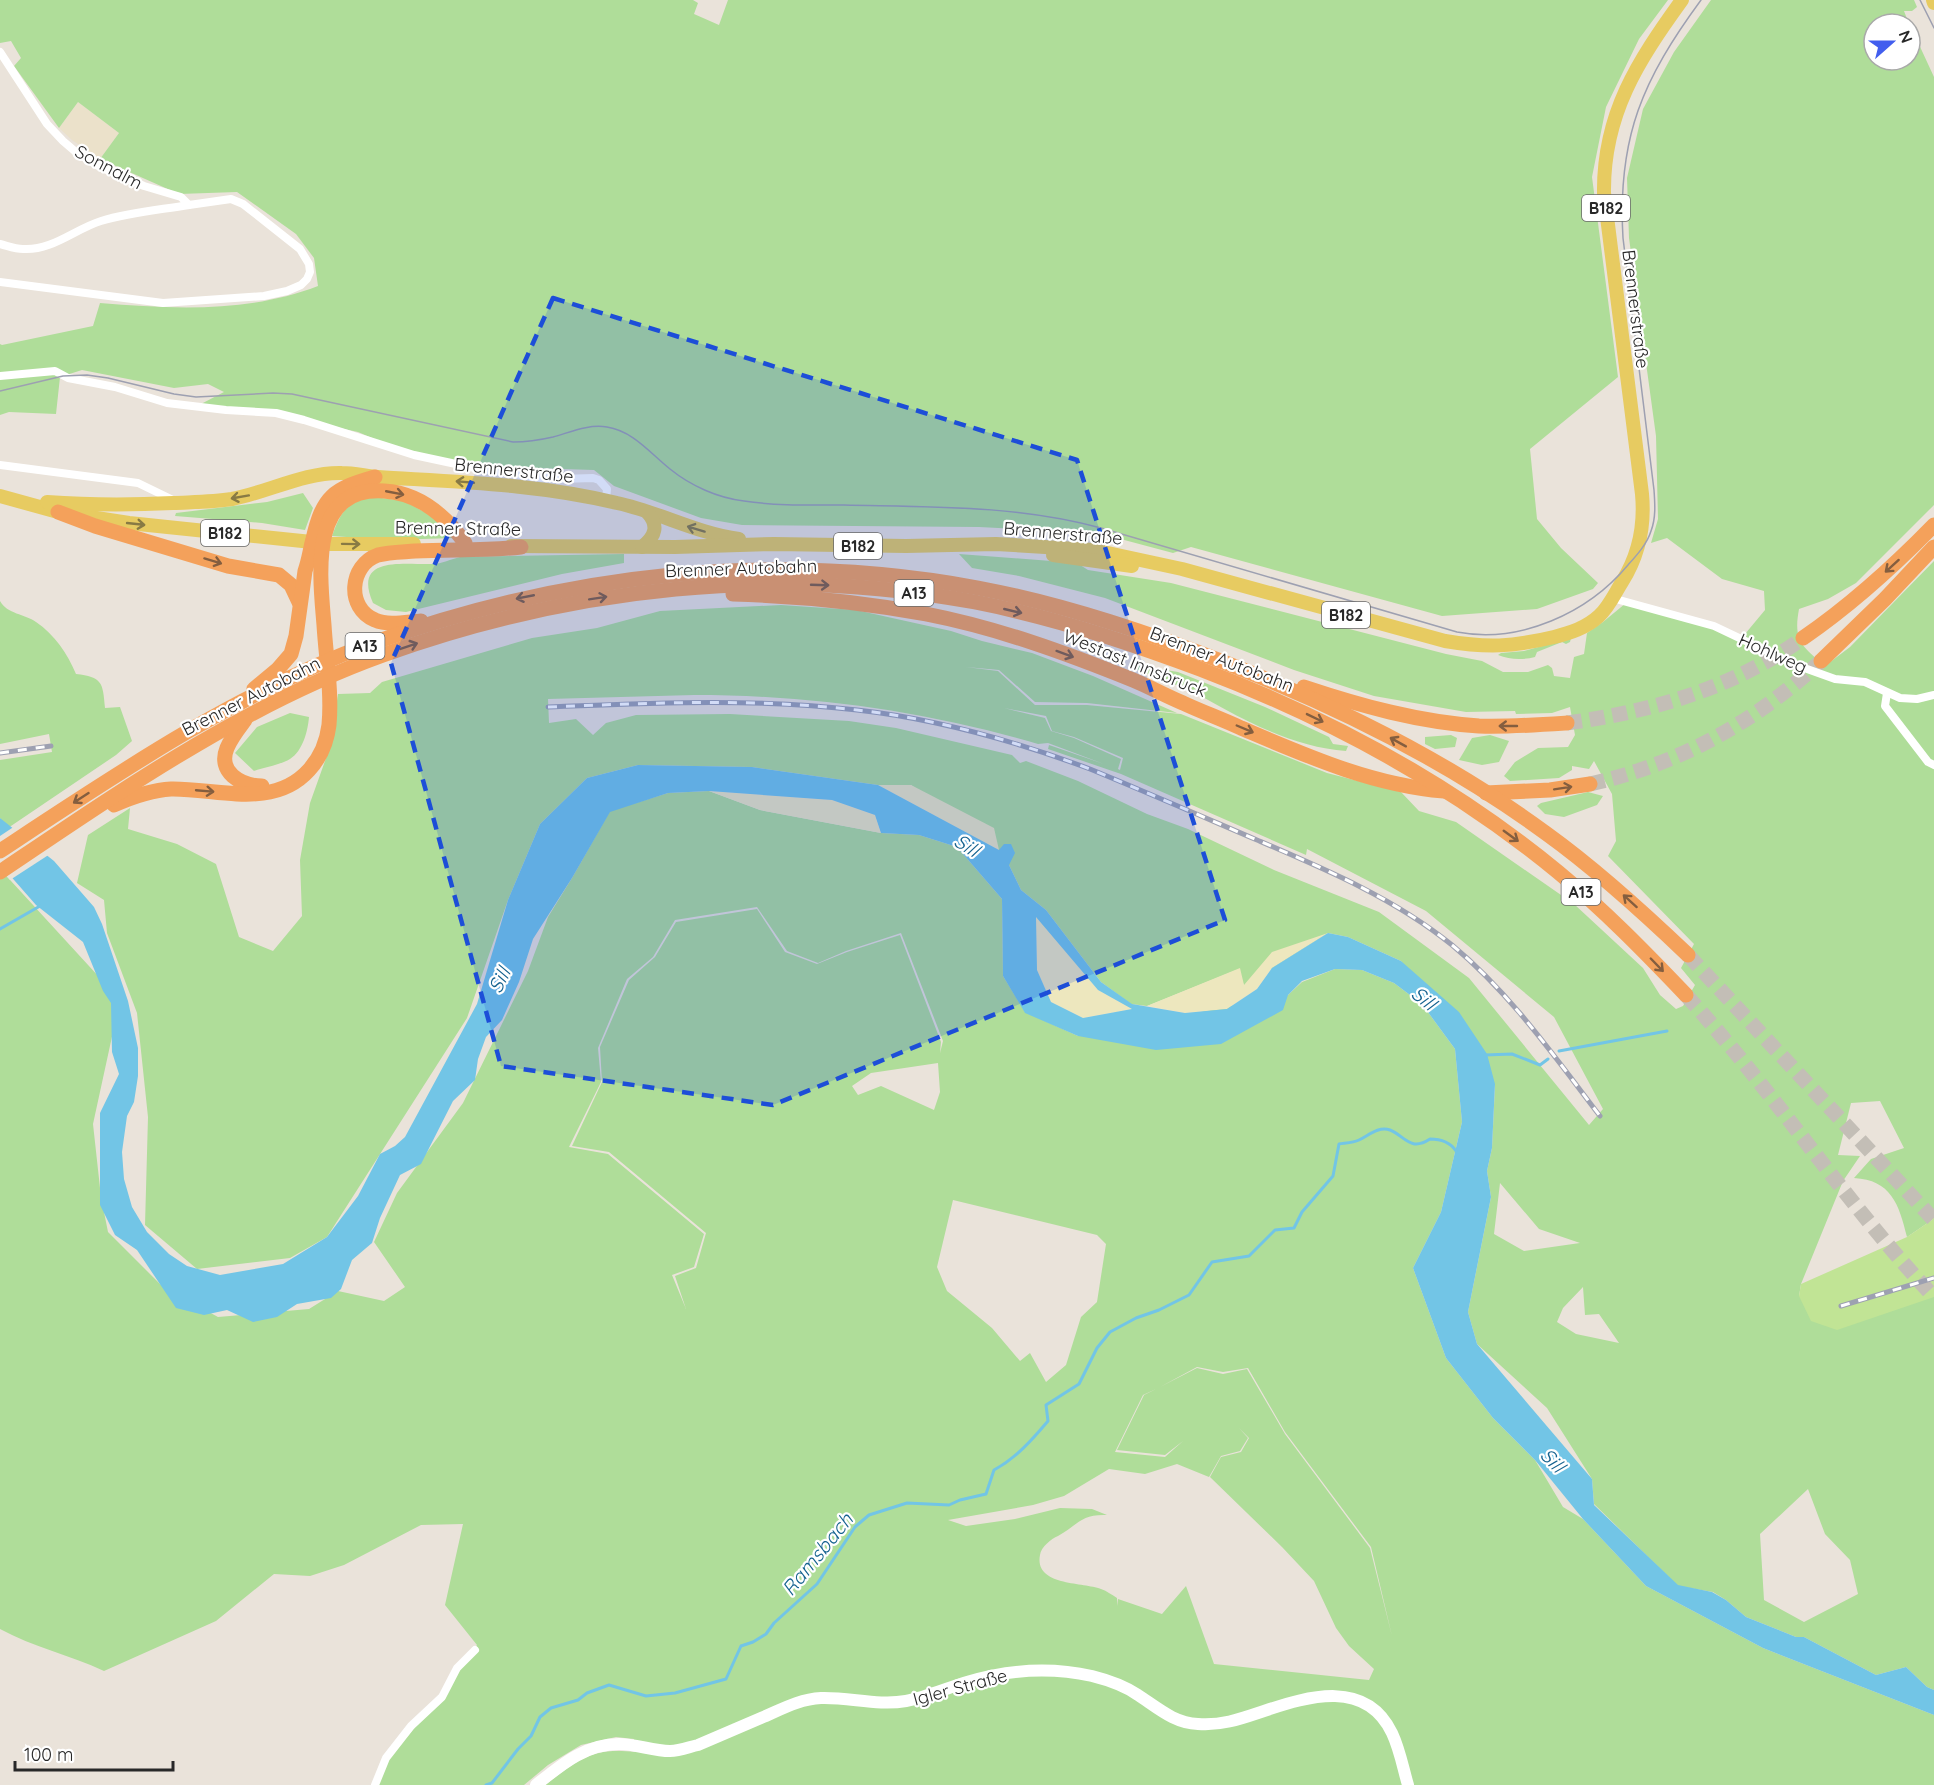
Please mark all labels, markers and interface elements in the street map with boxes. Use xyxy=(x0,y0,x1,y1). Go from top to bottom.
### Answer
north arrow xyxy=(1862,12,1922,72)
text: N xyxy=(1895,28,1917,46)
street label: Sonnalm xyxy=(71,140,147,194)
road number: B182 xyxy=(1582,195,1630,221)
street label: Brennerstraße xyxy=(1617,248,1655,370)
street label: Brennerstraße xyxy=(453,452,575,488)
one-way arrow xyxy=(455,476,475,487)
one-way arrow xyxy=(385,488,404,499)
one-way arrow xyxy=(231,492,251,503)
street label: Brenner Straße xyxy=(395,515,521,541)
street label: Brennerstraße xyxy=(1002,516,1124,550)
one-way arrow xyxy=(126,518,146,529)
road number: B182 xyxy=(201,520,249,546)
one-way arrow xyxy=(687,523,706,534)
road number: B182 xyxy=(834,533,882,559)
one-way arrow xyxy=(341,538,361,550)
street label: Brenner Autobahn xyxy=(665,554,817,582)
one-way arrow xyxy=(203,556,222,567)
one-way arrow xyxy=(1885,559,1900,573)
one-way arrow xyxy=(809,579,829,591)
road number: A13 xyxy=(894,580,934,606)
one-way arrow xyxy=(516,592,535,604)
one-way arrow xyxy=(587,593,607,604)
road number: B182 xyxy=(1322,602,1370,628)
one-way arrow xyxy=(1003,605,1022,617)
street label: Brenner Autobahn xyxy=(1147,621,1297,697)
street label: Westast Innsbruck xyxy=(1060,624,1210,702)
street label: Hohlweg xyxy=(1735,628,1811,678)
road number: A13 xyxy=(346,633,385,659)
one-way arrow xyxy=(399,640,418,651)
one-way arrow xyxy=(1055,650,1074,661)
street label: Brenner Autobahn xyxy=(178,651,324,741)
one-way arrow xyxy=(1305,712,1323,724)
one-way arrow xyxy=(1499,720,1519,732)
one-way arrow xyxy=(1236,725,1254,736)
one-way arrow xyxy=(1390,736,1407,748)
one-way arrow xyxy=(1553,782,1572,793)
one-way arrow xyxy=(195,786,215,797)
one-way arrow xyxy=(72,791,89,804)
water label: Sill xyxy=(950,828,986,864)
one-way arrow xyxy=(1502,830,1518,842)
road number: A13 xyxy=(1562,879,1600,905)
one-way arrow xyxy=(1622,894,1637,908)
one-way arrow xyxy=(1650,957,1664,972)
water label: Sill xyxy=(482,961,517,997)
water label: Sill xyxy=(1407,981,1443,1017)
water label: Sill xyxy=(1535,1442,1572,1479)
water label: Ramsbach xyxy=(776,1507,858,1600)
street label: Igler Straße xyxy=(910,1663,1010,1711)
scale bar xyxy=(15,1734,172,1772)
text: 100 m xyxy=(24,1743,73,1766)

